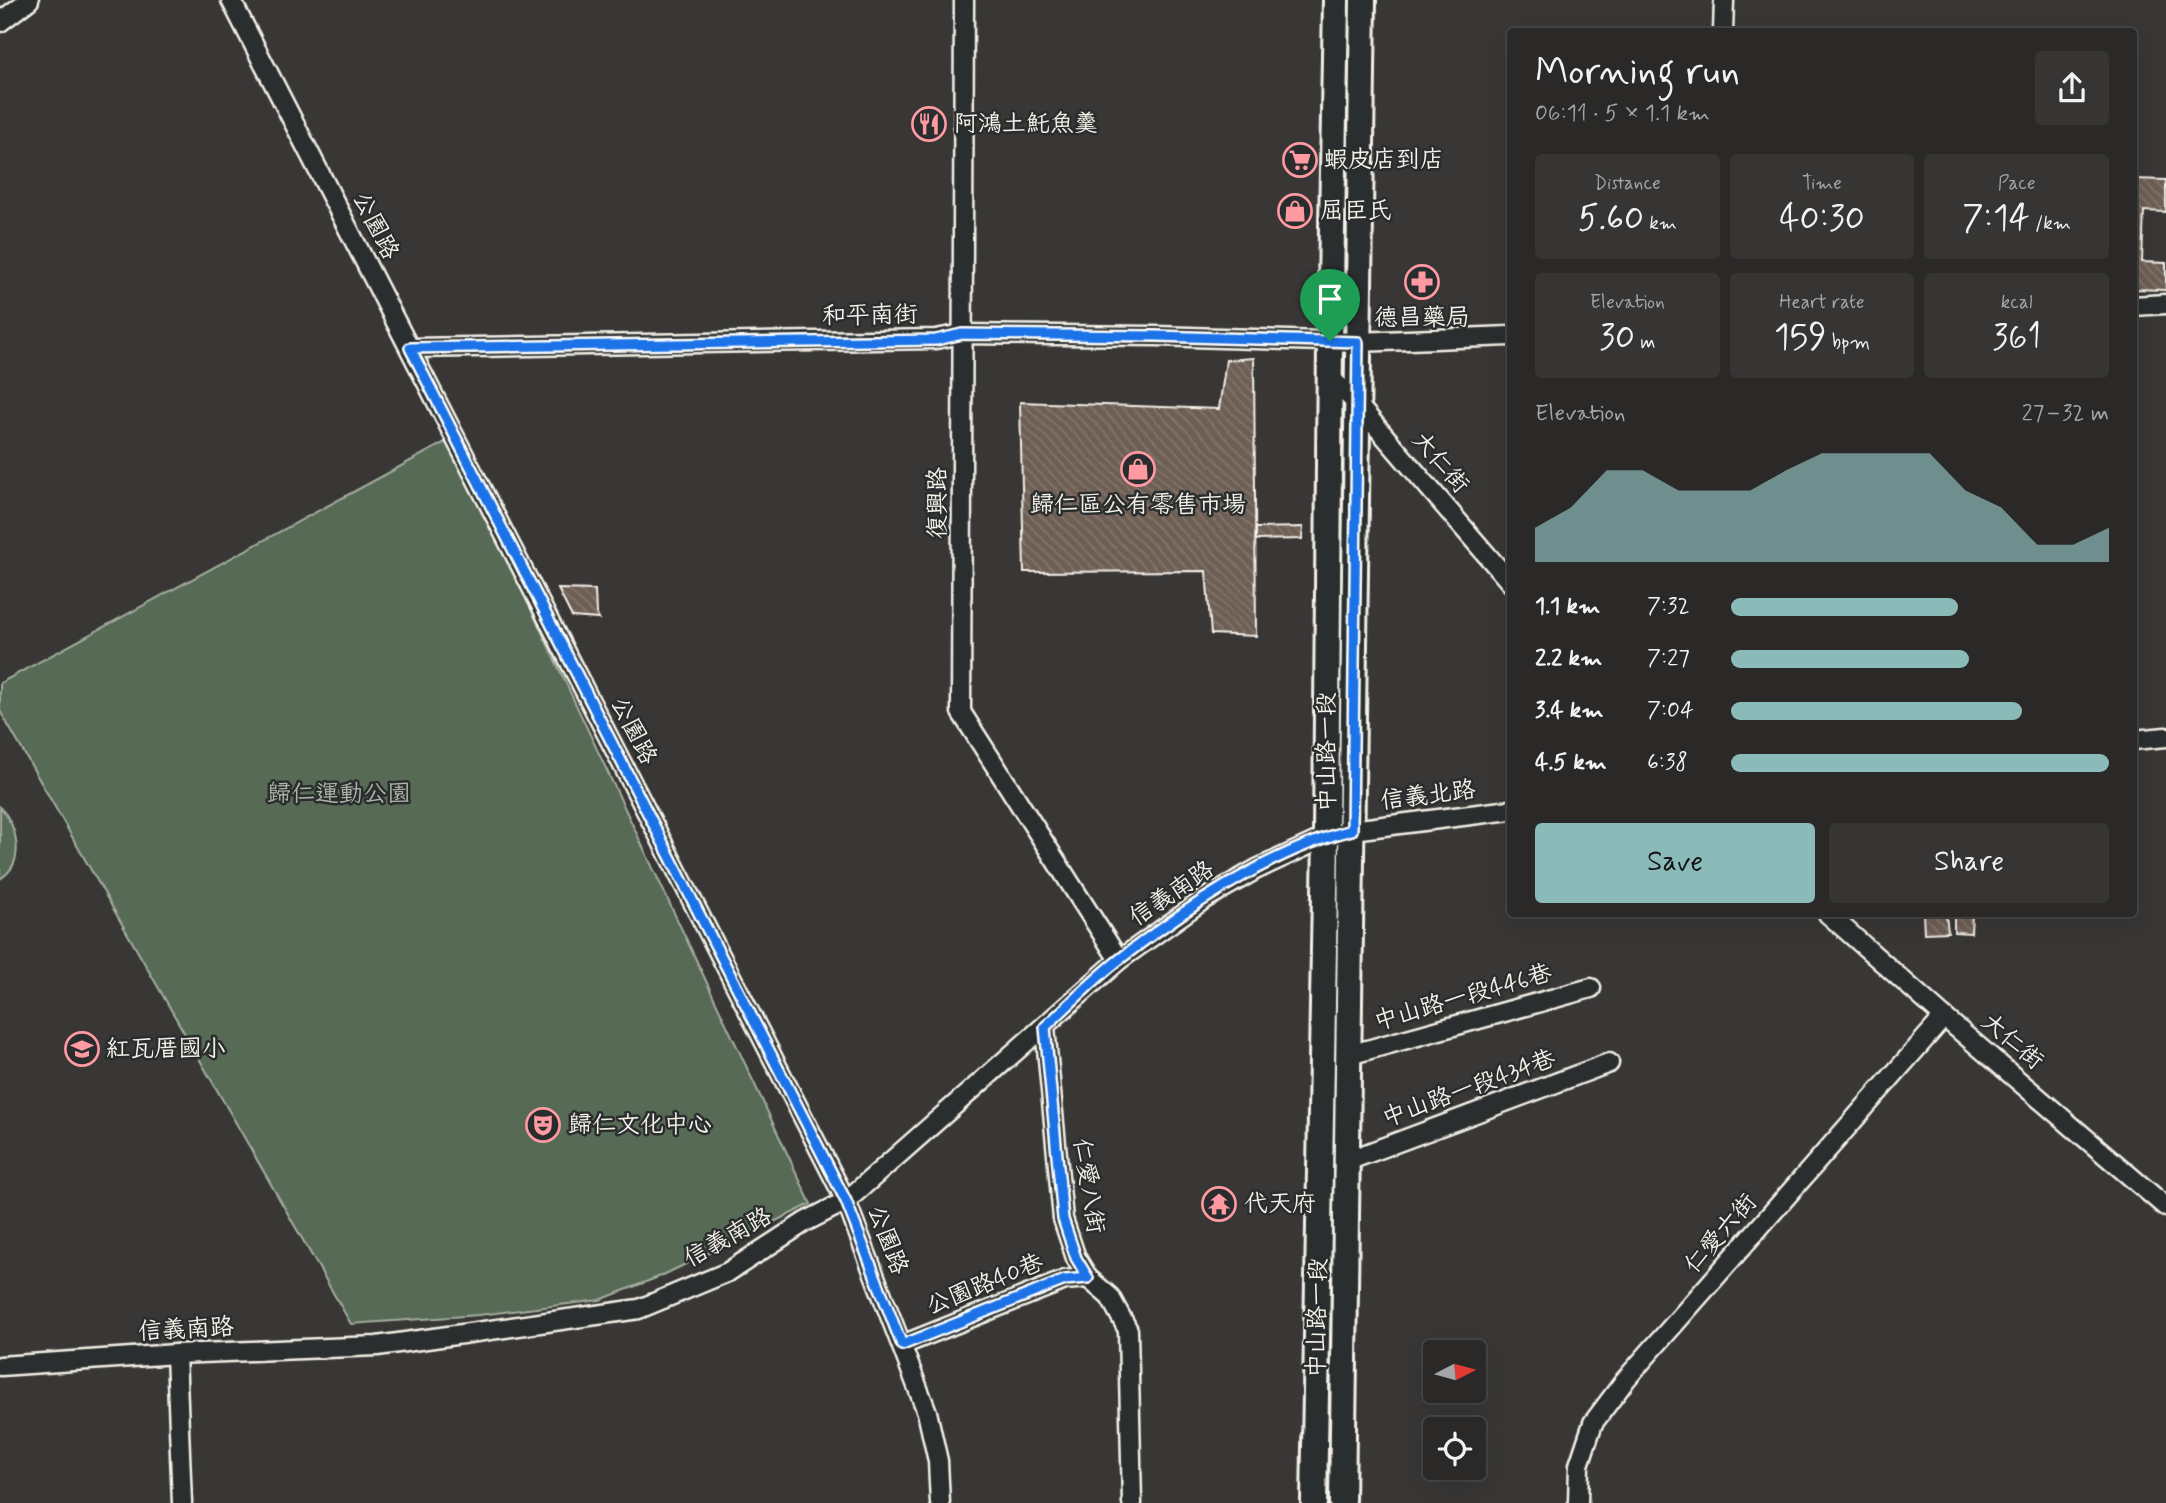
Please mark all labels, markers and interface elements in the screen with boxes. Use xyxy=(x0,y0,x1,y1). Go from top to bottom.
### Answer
text: Morning run xyxy=(1535,48,1740,97)
button: share xyxy=(2035,51,2109,125)
text: 06:11 · 5 × 1.1 km xyxy=(1535,99,1710,129)
restaurant icon: 阿鴻土魠魚羹 xyxy=(910,105,948,143)
place label: 阿鴻土魠魚羹 xyxy=(954,109,1098,140)
supermarket icon: 蝦皮店到店 xyxy=(1281,141,1319,179)
place label: 蝦皮店到店 xyxy=(1324,145,1444,176)
text: Distance xyxy=(1594,171,1661,196)
text: Time xyxy=(1802,171,1842,196)
text: Pace xyxy=(1998,171,2036,196)
street label: 公園路 xyxy=(345,187,405,265)
shop icon: 屈臣氏 xyxy=(1276,192,1314,230)
place label: 屈臣氏 xyxy=(1320,196,1392,227)
text: 5.60 xyxy=(1578,196,1644,242)
text: 40:30 xyxy=(1779,196,1865,242)
text: 7:14 xyxy=(1962,196,2030,242)
text: km xyxy=(1644,211,1677,236)
text: /km xyxy=(2030,211,2071,236)
pharmacy icon: 德昌藥局 xyxy=(1403,263,1441,301)
pin xyxy=(1300,269,1360,341)
icon: arrive xyxy=(1311,280,1349,318)
text: Elevation xyxy=(1590,290,1665,315)
text: Heart rate xyxy=(1779,290,1865,315)
text: kcal xyxy=(2001,290,2033,315)
street label: 和平南街 xyxy=(822,300,918,332)
place label: 德昌藥局 xyxy=(1374,303,1470,334)
text: 30 xyxy=(1599,315,1635,361)
text: 159 xyxy=(1774,315,1827,361)
text: 361 xyxy=(1992,315,2041,361)
text: m xyxy=(1635,330,1655,355)
text: bpm xyxy=(1827,330,1870,355)
text: Elevation xyxy=(1535,399,1626,429)
text: 27–32 m xyxy=(2021,399,2109,429)
street label: 大仁街 xyxy=(1405,426,1475,500)
shop icon: 歸仁區公有零售市場 xyxy=(1119,450,1157,488)
street label: 復興路 xyxy=(923,467,954,539)
place label: 歸仁區公有零售市場 xyxy=(1030,490,1246,521)
text: 1.1 km xyxy=(1535,592,1600,622)
text: 7:32 xyxy=(1647,592,1690,622)
text: 2.2 km xyxy=(1535,644,1602,674)
text: 7:27 xyxy=(1647,644,1690,674)
street label: 公園路 xyxy=(603,692,663,770)
street label: 中山路一段 xyxy=(1312,692,1343,812)
text: 3.4 km xyxy=(1535,696,1603,726)
text: 7:04 xyxy=(1647,696,1694,726)
text: 4.5 km xyxy=(1535,748,1607,778)
text: 6:38 xyxy=(1647,748,1688,778)
street label: 信義北路 xyxy=(1378,775,1478,817)
park label: 歸仁運動公園 xyxy=(267,779,411,810)
button: Save xyxy=(1535,823,1815,903)
button: Share xyxy=(1829,823,2109,903)
street label: 信義南路 xyxy=(1124,854,1220,934)
street label: 中山路一段446巷 xyxy=(1370,958,1556,1038)
street label: 大仁街 xyxy=(1974,1007,2050,1077)
school or university icon: 紅瓦厝國小 xyxy=(63,1030,101,1068)
place label: 紅瓦厝國小 xyxy=(106,1034,226,1065)
street label: 中山路一段434巷 xyxy=(1378,1043,1560,1135)
theatre icon: 歸仁文化中心 xyxy=(524,1106,562,1144)
place label: 歸仁文化中心 xyxy=(568,1110,712,1141)
street label: 仁愛八街 xyxy=(1065,1136,1111,1236)
temple icon: 代天府 xyxy=(1200,1185,1238,1223)
street label: 仁愛六街 xyxy=(1678,1188,1764,1280)
place label: 代天府 xyxy=(1244,1189,1316,1220)
street label: 信義南路 xyxy=(679,1201,777,1275)
street label: 公園路 xyxy=(860,1201,914,1279)
street label: 公園路40巷 xyxy=(922,1247,1048,1323)
street label: 中山路一段 xyxy=(1301,1258,1335,1378)
street label: 信義南路 xyxy=(137,1312,235,1348)
north arrow xyxy=(1423,1340,1486,1404)
map controls xyxy=(1423,1340,1486,1480)
button: locate xyxy=(1423,1417,1486,1480)

